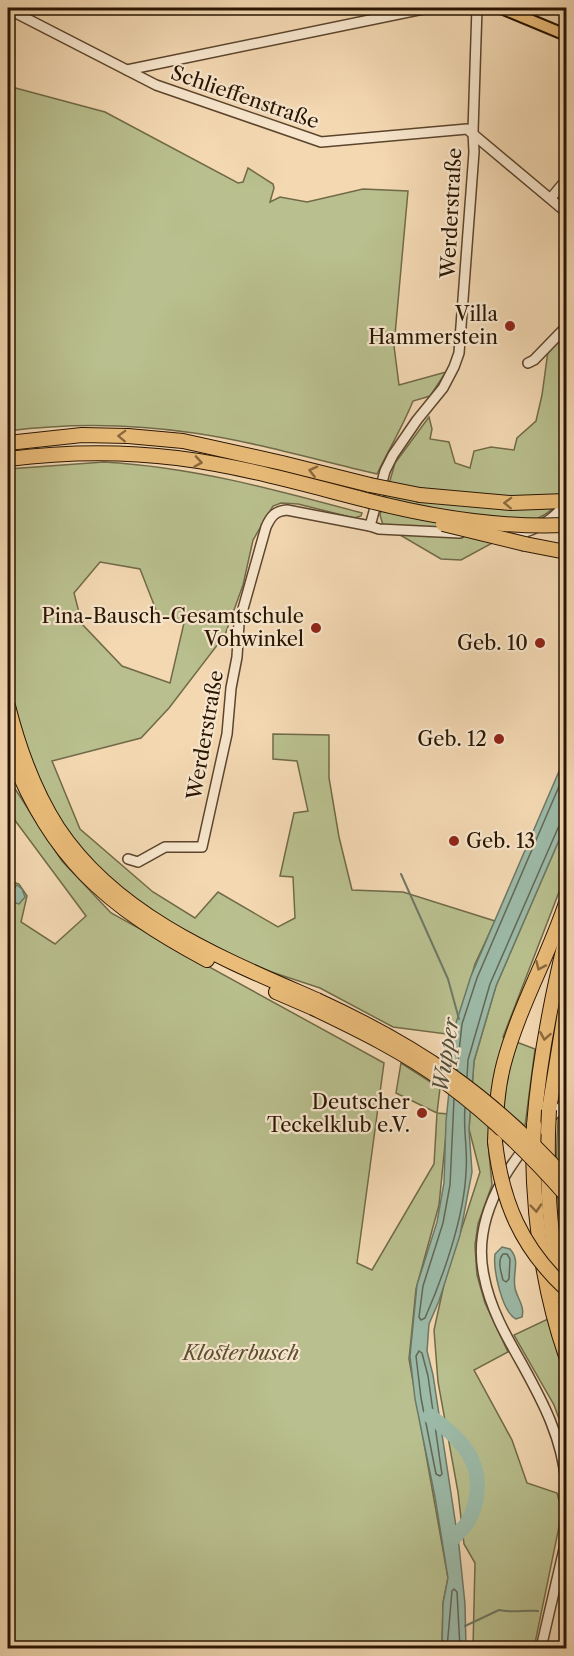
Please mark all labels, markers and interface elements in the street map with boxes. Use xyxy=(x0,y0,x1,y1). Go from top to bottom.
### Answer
street label: Schlieffenstraße xyxy=(168,60,322,134)
street label: Werderstraße xyxy=(436,147,466,280)
place label: Villa Hammerstein xyxy=(368,302,498,349)
marker: Villa Hammerstein xyxy=(503,319,517,333)
one-way arrow xyxy=(117,430,126,443)
one-way arrow xyxy=(194,455,203,467)
one-way arrow xyxy=(308,465,318,478)
one-way arrow xyxy=(504,496,513,509)
place label: Pina-Bausch-Gesamtschule Vohwinkel xyxy=(41,604,304,651)
marker: Pina-Bausch-Gesamtschule Vohwinkel xyxy=(309,621,323,635)
place label: Geb. 10 xyxy=(457,631,528,655)
marker: Geb. 10 xyxy=(533,636,547,650)
street label: Werderstraße xyxy=(182,668,228,803)
place label: Geb. 12 xyxy=(417,727,487,751)
marker: Geb. 12 xyxy=(492,732,506,746)
place label: Geb. 13 xyxy=(466,829,535,853)
marker: Geb. 13 xyxy=(447,834,461,848)
one-way arrow xyxy=(535,960,547,971)
water label: Wupper xyxy=(427,1015,464,1094)
one-way arrow xyxy=(539,1031,551,1041)
place label: Deutscher Teckelklub e.V. xyxy=(267,1090,411,1137)
marker: Deutscher Teckelklub e.V. xyxy=(415,1106,429,1120)
one-way arrow xyxy=(529,1203,542,1212)
park label: Klosterbusch xyxy=(181,1341,299,1365)

